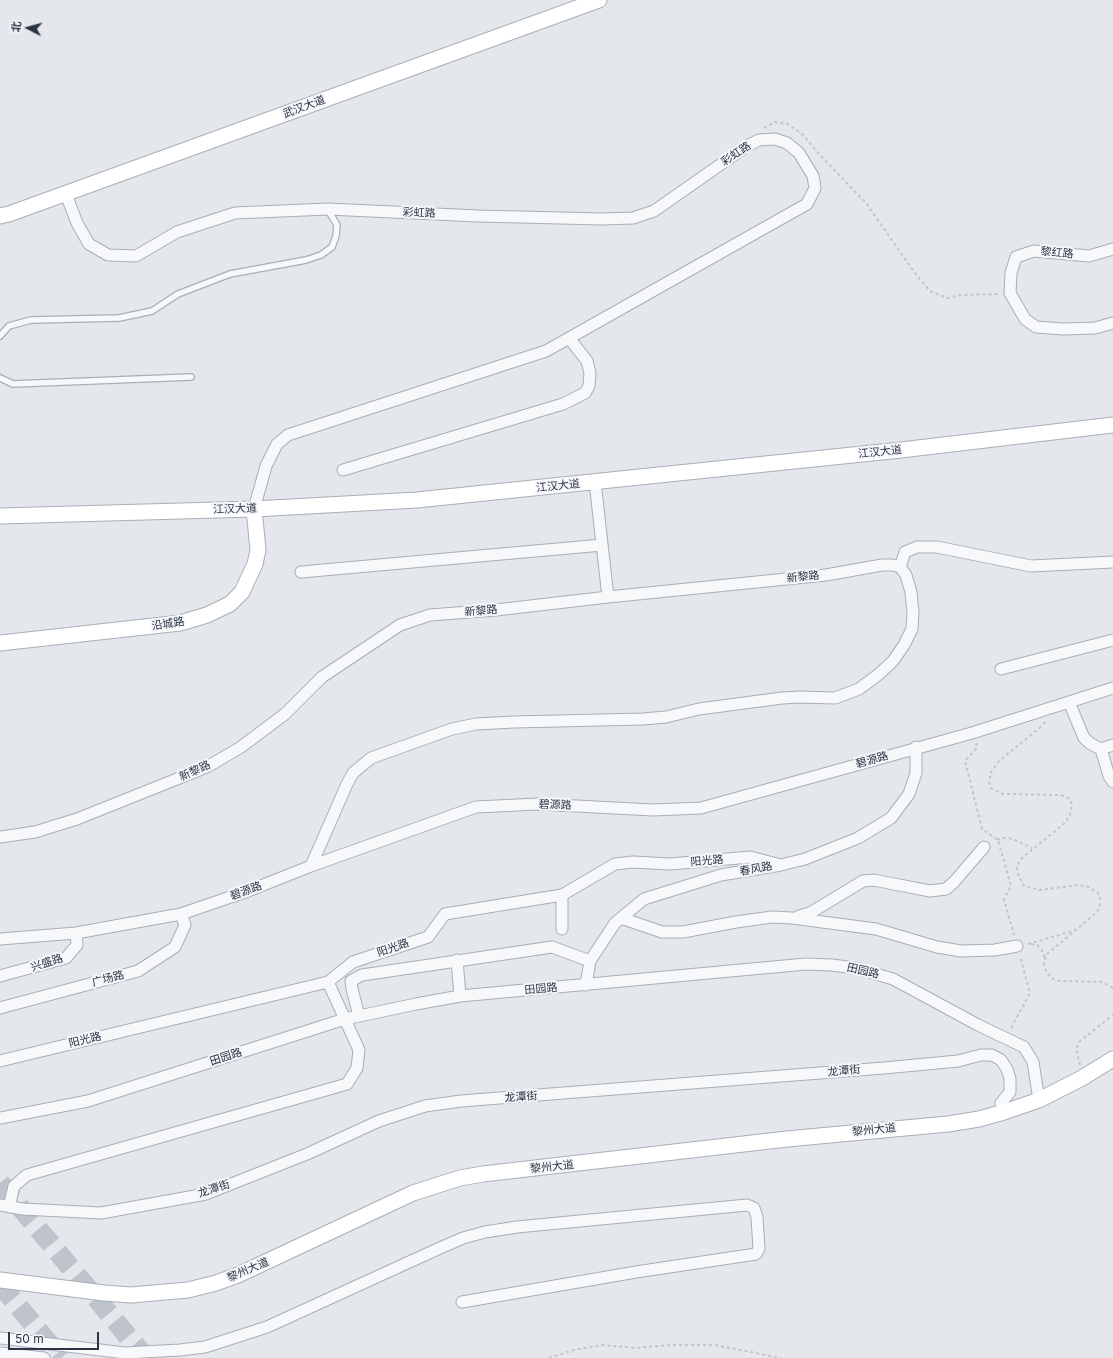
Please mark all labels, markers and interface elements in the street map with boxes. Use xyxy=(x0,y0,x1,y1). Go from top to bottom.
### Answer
north arrow xyxy=(8,8,48,48)
text: 北 xyxy=(9,21,24,33)
street label: 武汉大道 xyxy=(281,93,327,121)
street label: 彩虹路 xyxy=(719,139,753,169)
street label: 彩虹路 xyxy=(402,206,436,220)
street label: 黎红路 xyxy=(1040,245,1074,261)
street label: 江汉大道 xyxy=(857,443,903,461)
street label: 江汉大道 xyxy=(535,477,581,495)
street label: 江汉大道 xyxy=(213,502,257,516)
street label: 新黎路 xyxy=(786,569,820,585)
street label: 新黎路 xyxy=(464,603,498,619)
street label: 沿城路 xyxy=(151,615,185,633)
street label: 碧源路 xyxy=(854,749,890,771)
street label: 新黎路 xyxy=(177,758,213,784)
street label: 碧源路 xyxy=(538,798,572,812)
street label: 阳光路 xyxy=(690,853,724,869)
street label: 春风路 xyxy=(739,860,773,878)
street label: 碧源路 xyxy=(228,879,264,903)
street label: 阳光路 xyxy=(375,936,411,960)
street label: 兴盛路 xyxy=(29,952,65,974)
street label: 田园路 xyxy=(845,961,881,981)
street label: 广场路 xyxy=(90,968,126,990)
street label: 田园路 xyxy=(524,981,558,997)
street label: 阳光路 xyxy=(67,1030,103,1050)
street label: 田园路 xyxy=(208,1046,244,1068)
street label: 龙潭街 xyxy=(827,1063,861,1079)
street label: 龙潭街 xyxy=(504,1089,538,1105)
street label: 黎州大道 xyxy=(851,1121,897,1139)
street label: 黎州大道 xyxy=(529,1158,575,1176)
street label: 龙潭街 xyxy=(196,1178,232,1200)
street label: 黎州大道 xyxy=(225,1255,271,1285)
scale bar xyxy=(10,1324,101,1350)
text: 50 m xyxy=(15,1331,44,1346)

